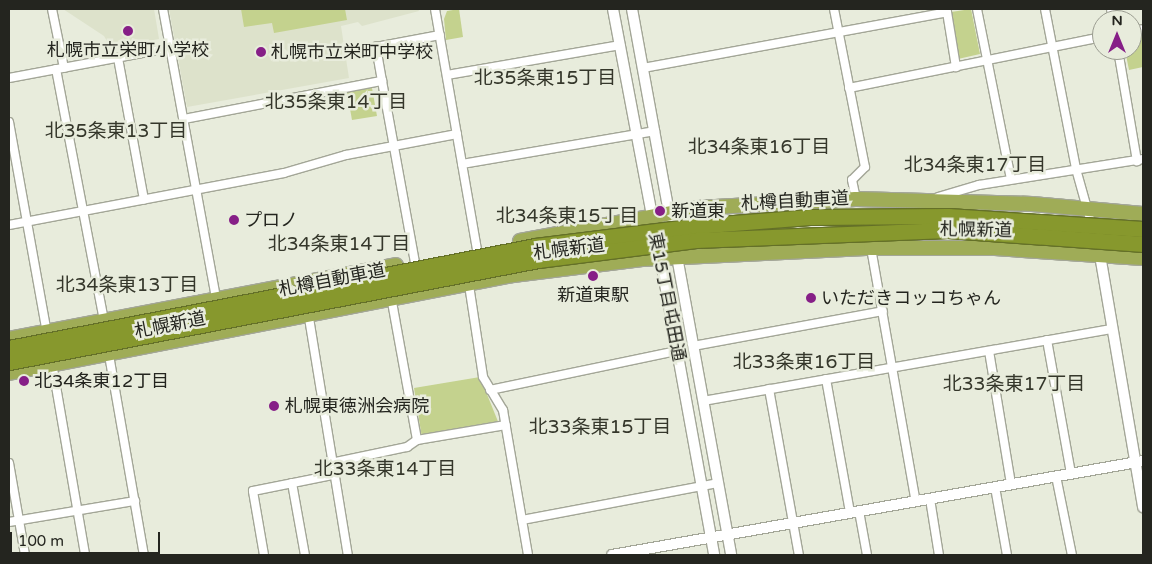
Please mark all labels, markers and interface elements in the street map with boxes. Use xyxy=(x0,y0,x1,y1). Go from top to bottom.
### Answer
north arrow xyxy=(1092,10,1142,60)
text: N xyxy=(1111,12,1123,29)
marker: 札幌市立栄町小学校 xyxy=(122,25,134,37)
place label: 札幌市立栄町小学校 xyxy=(47,39,209,61)
place label: 札幌市立栄町中学校 xyxy=(271,41,433,63)
marker: 札幌市立栄町中学校 xyxy=(255,46,267,58)
district label: 北35条東15丁目 xyxy=(474,68,616,90)
district label: 北35条東14丁目 xyxy=(265,92,407,114)
district label: 北35条東13丁目 xyxy=(45,121,187,143)
district label: 北34条東16丁目 xyxy=(688,137,830,159)
district label: 北34条東17丁目 xyxy=(904,155,1046,177)
street label: 札樽自動車道 xyxy=(741,187,849,215)
place label: 新道東 xyxy=(671,200,725,222)
marker: 新道東 xyxy=(653,204,667,218)
district label: 北34条東15丁目 xyxy=(496,206,638,228)
place label: プロノ xyxy=(244,209,298,231)
marker: プロノ xyxy=(228,214,240,226)
street label: 札幌新道 xyxy=(940,219,1012,241)
street label: 東15丁目屯田通 xyxy=(644,231,690,363)
district label: 北34条東14丁目 xyxy=(268,234,410,256)
street label: 札幌新道 xyxy=(532,234,606,264)
street label: 札樽自動車道 xyxy=(277,259,387,301)
marker: 新道東駅 xyxy=(587,270,599,282)
district label: 北34条東13丁目 xyxy=(56,275,198,297)
place label: 新道東駅 xyxy=(557,284,629,306)
place label: いただきコッコちゃん xyxy=(821,287,1001,309)
marker: いただきコッコちゃん xyxy=(805,292,817,304)
street label: 札幌新道 xyxy=(133,308,207,342)
district label: 北33条東16丁目 xyxy=(733,352,875,374)
place label: 北34条東12丁目 xyxy=(34,370,169,392)
district label: 北33条東17丁目 xyxy=(943,374,1085,396)
marker: 北34条東12丁目 xyxy=(18,375,30,387)
place label: 札幌東徳洲会病院 xyxy=(285,395,429,417)
marker: 札幌東徳洲会病院 xyxy=(267,399,281,413)
district label: 北33条東15丁目 xyxy=(529,417,671,439)
district label: 北33条東14丁目 xyxy=(314,459,456,481)
scale bar xyxy=(12,522,162,554)
text: 100 m xyxy=(18,532,64,550)

